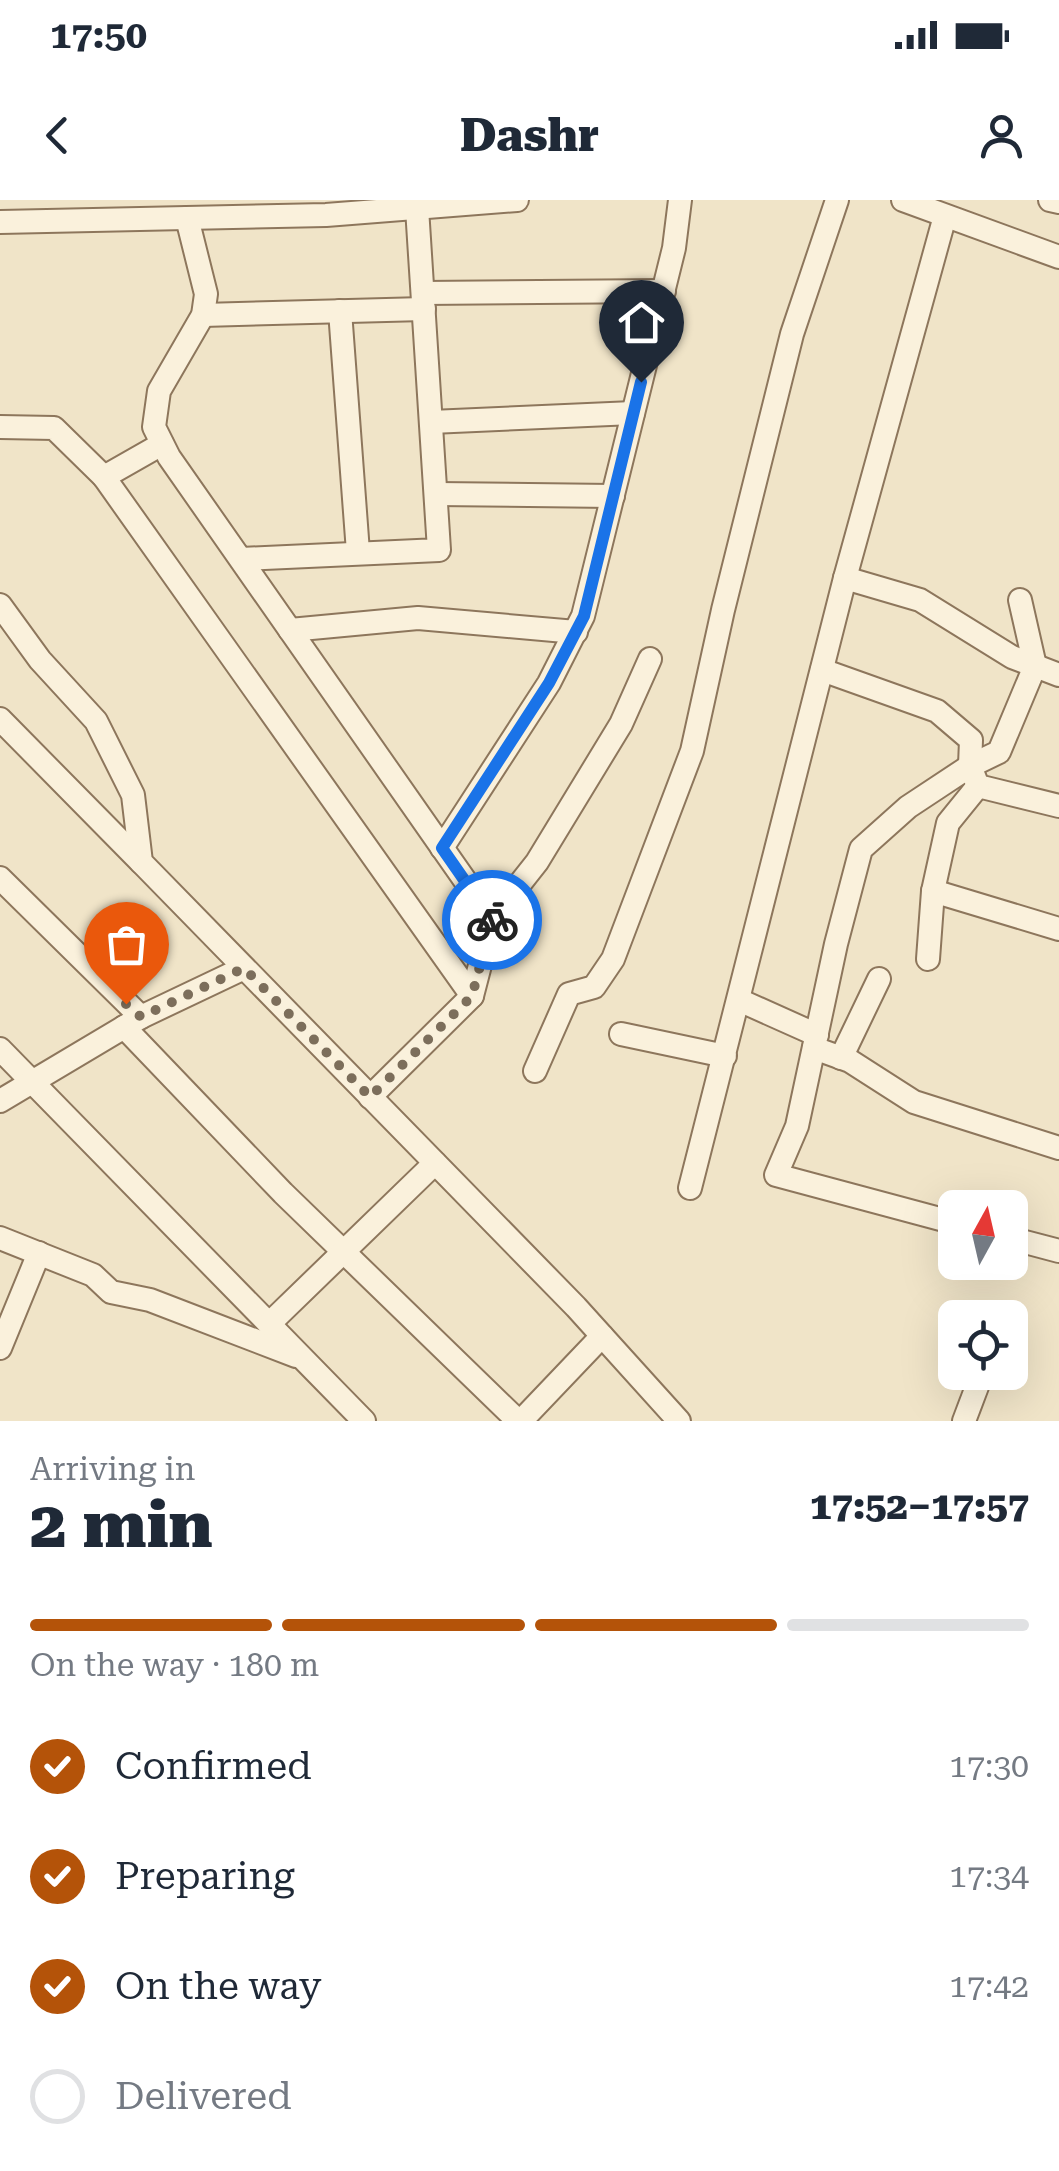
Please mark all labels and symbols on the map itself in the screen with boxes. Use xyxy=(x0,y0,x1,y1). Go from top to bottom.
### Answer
pin xyxy=(599,280,684,383)
courier xyxy=(442,870,542,970)
pin xyxy=(84,902,169,1005)
north arrow xyxy=(938,1190,1028,1280)

